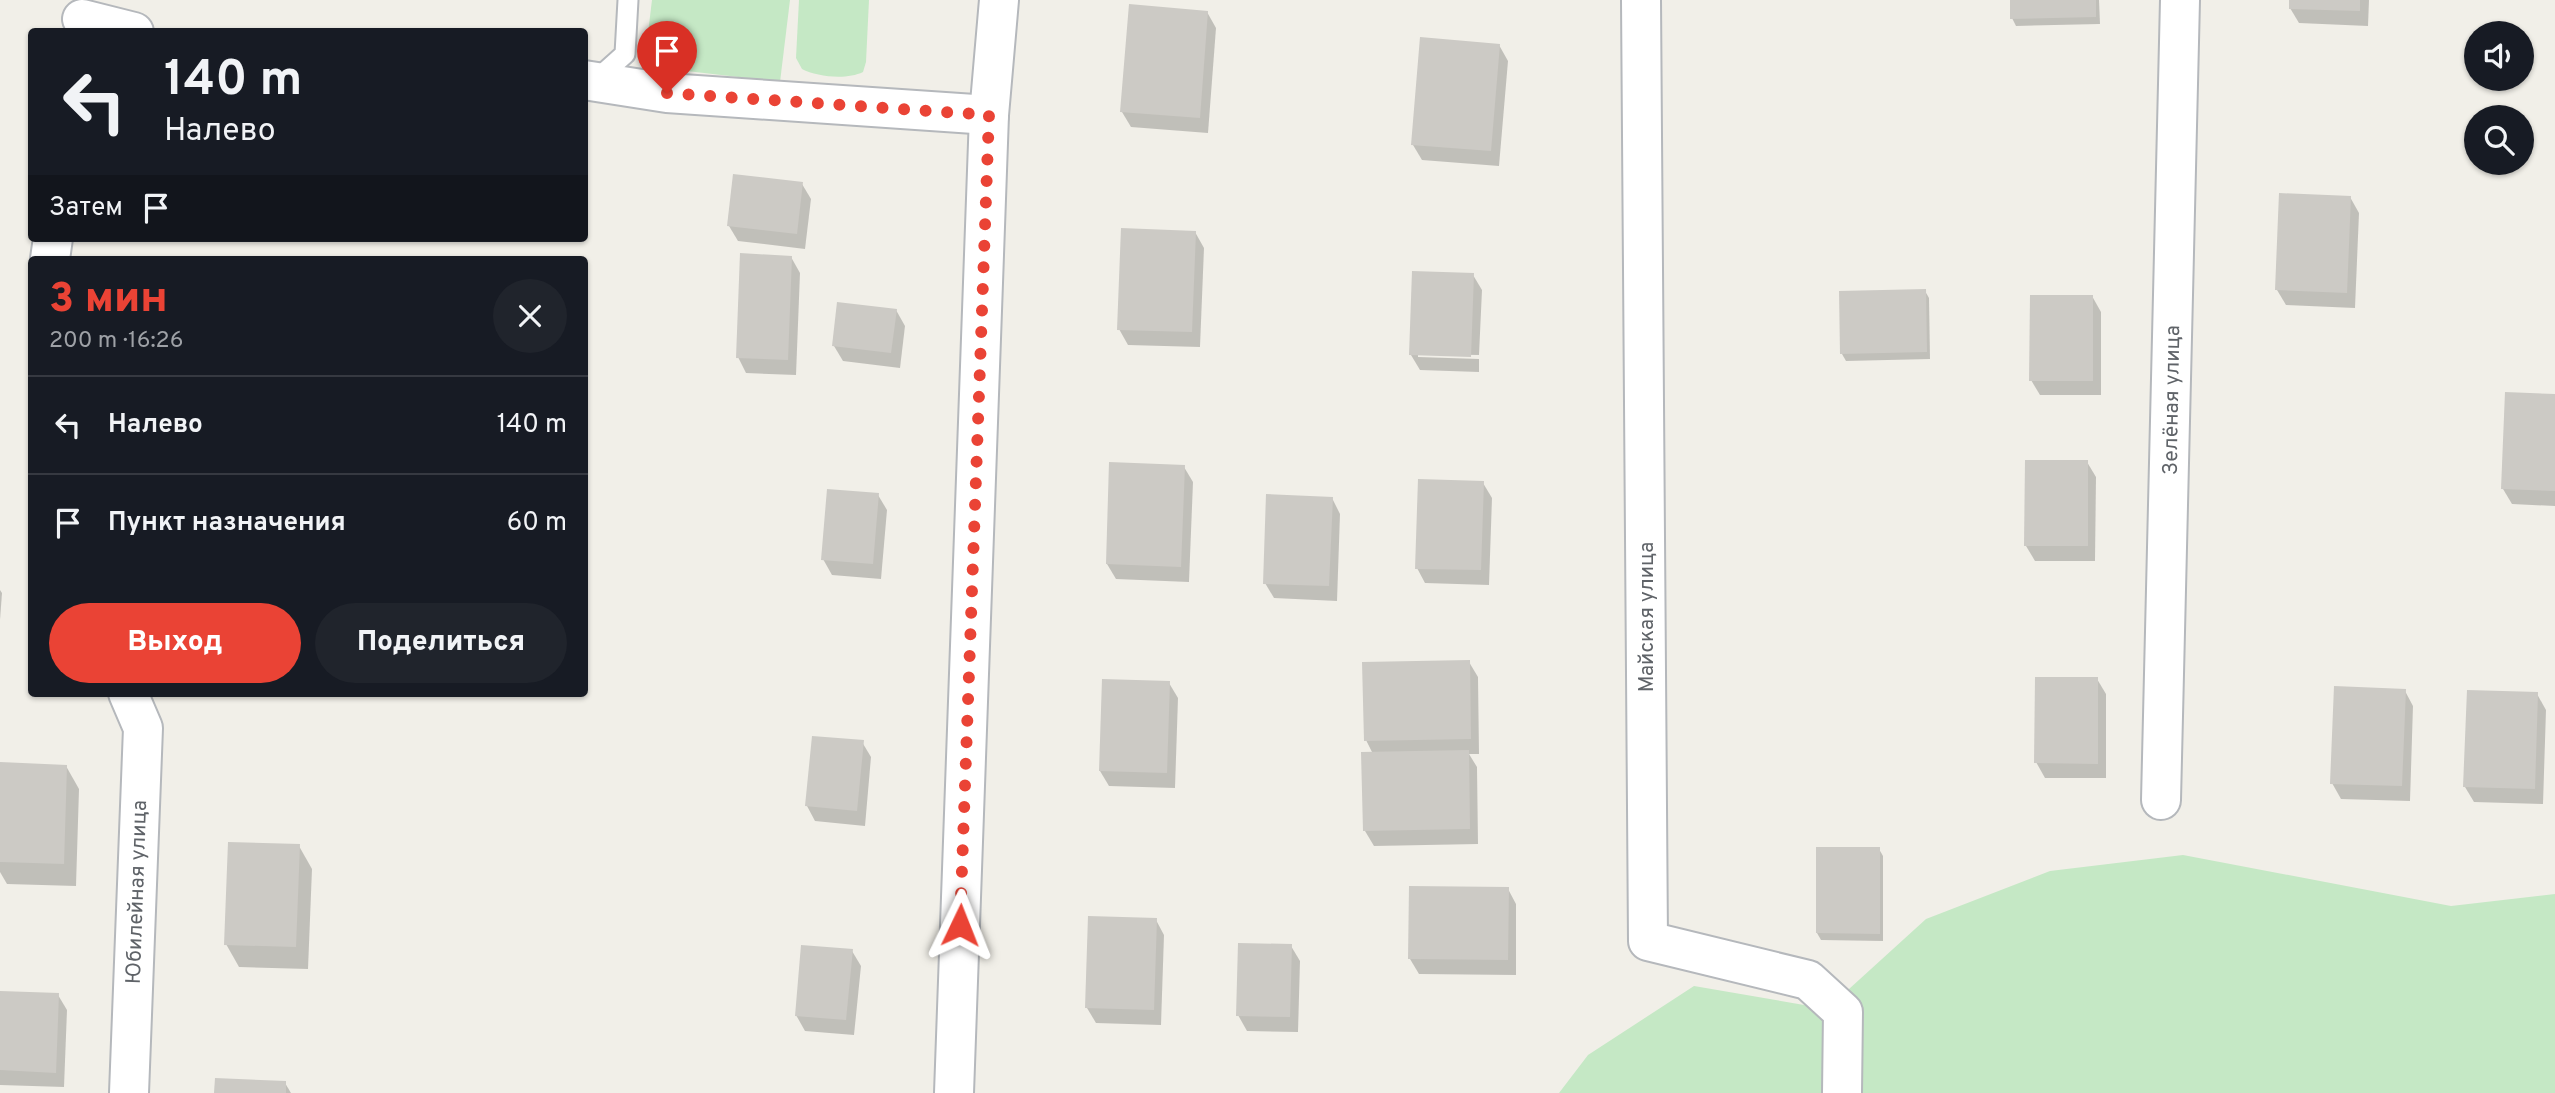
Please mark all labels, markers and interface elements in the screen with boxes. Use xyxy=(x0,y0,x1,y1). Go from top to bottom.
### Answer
pin xyxy=(637,21,697,93)
map controls xyxy=(2464,21,2534,175)
button: sound xyxy=(2464,21,2534,91)
icon: arrive xyxy=(648,32,686,70)
text: 140 m xyxy=(164,51,303,113)
icon: left xyxy=(49,56,140,147)
button: search xyxy=(2464,105,2534,175)
text: Налево xyxy=(164,112,276,152)
icon: arrive xyxy=(137,189,175,227)
text: Затем xyxy=(49,192,123,225)
text: 3 мин xyxy=(49,274,168,327)
button: close xyxy=(493,279,567,353)
street label: Зелёная улица xyxy=(2158,325,2187,475)
text: 200 m · 16:26 xyxy=(49,327,183,356)
icon: left xyxy=(49,406,87,444)
text: Налево xyxy=(108,409,203,442)
text: 140 m xyxy=(497,409,567,442)
icon: arrive xyxy=(49,504,87,542)
text: Пункт назначения xyxy=(108,507,346,540)
text: 60 m xyxy=(507,507,567,540)
street label: Майская улица xyxy=(1634,542,1661,692)
button: Выход xyxy=(49,603,301,683)
button: Поделиться xyxy=(315,603,567,683)
street label: Юбилейная улица xyxy=(121,800,154,985)
position arrow xyxy=(923,888,997,962)

